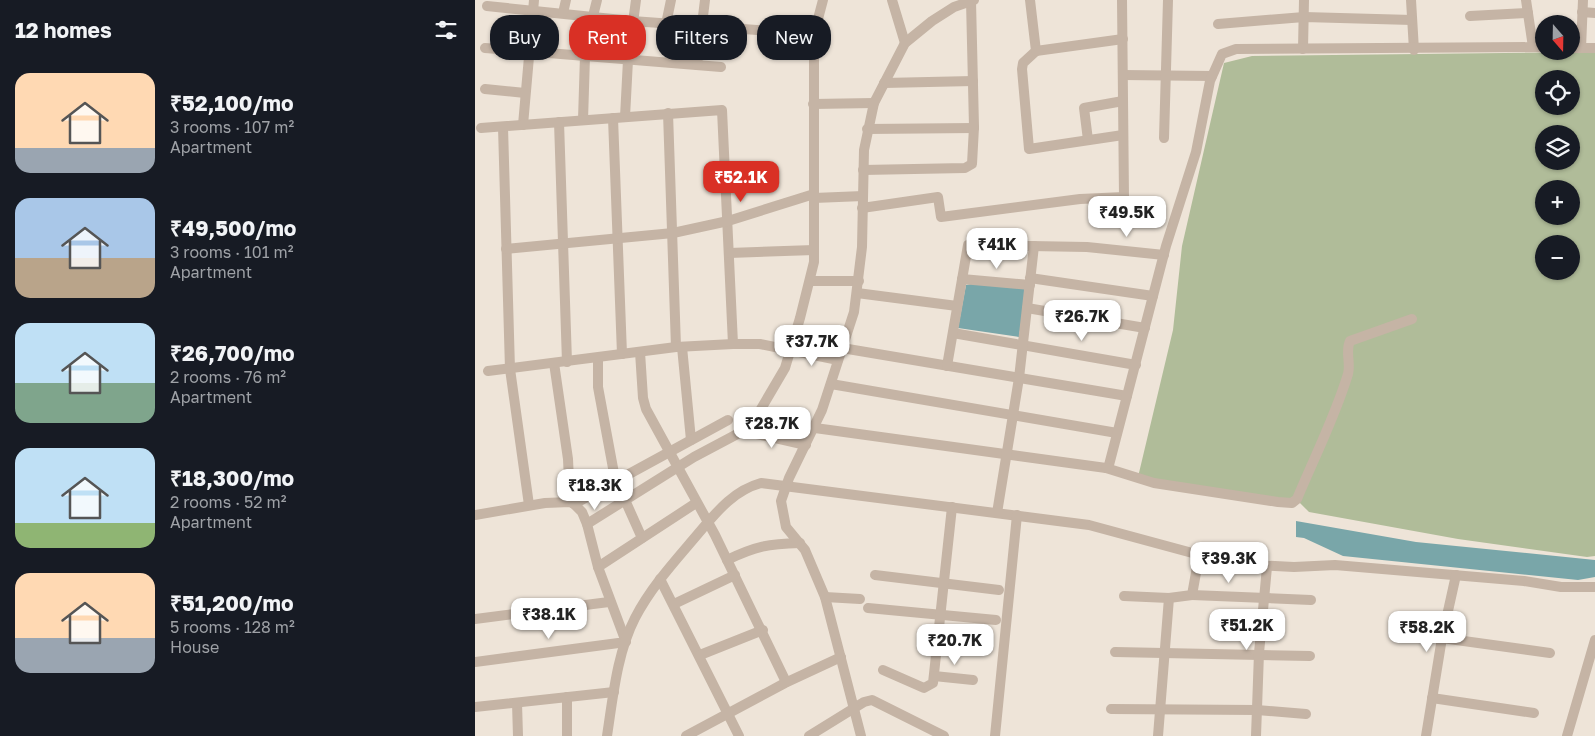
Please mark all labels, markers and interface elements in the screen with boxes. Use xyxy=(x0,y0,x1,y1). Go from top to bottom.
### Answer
chip: Buy xyxy=(490,15,559,60)
chip: Rent xyxy=(569,15,646,60)
chip: Filters xyxy=(656,15,747,60)
chip: New xyxy=(757,15,831,60)
north arrow xyxy=(1535,15,1580,60)
map controls xyxy=(1535,15,1580,280)
icon: filters xyxy=(432,16,460,44)
text: 12 homes xyxy=(15,17,112,43)
button: locate xyxy=(1535,70,1580,115)
text: ₹52,100/mo xyxy=(170,90,294,116)
icon: home xyxy=(55,93,115,153)
text: 3 rooms · 107 m² xyxy=(170,117,294,137)
button: layers xyxy=(1535,125,1580,170)
text: Apartment xyxy=(170,137,252,157)
pin: ₹52.1K xyxy=(700,160,782,203)
text: ₹52.1K xyxy=(714,167,768,187)
button: + xyxy=(1535,180,1580,225)
pin: ₹49.5K xyxy=(1086,196,1168,238)
text: ₹49.5K xyxy=(1099,202,1155,222)
text: ₹49,500/mo xyxy=(170,215,296,241)
icon: home xyxy=(55,218,115,278)
pin: ₹41K xyxy=(967,228,1027,270)
text: ₹41K xyxy=(978,234,1017,254)
button: − xyxy=(1535,235,1580,280)
text: 3 rooms · 101 m² xyxy=(170,242,293,262)
text: Apartment xyxy=(170,262,252,282)
pin: ₹26.7K xyxy=(1041,300,1123,342)
text: ₹26.7K xyxy=(1055,306,1109,326)
pin: ₹37.7K xyxy=(771,324,853,367)
text: ₹37.7K xyxy=(785,331,839,351)
text: ₹26,700/mo xyxy=(170,340,295,366)
icon: home xyxy=(55,343,115,403)
text: 2 rooms · 76 m² xyxy=(170,367,286,387)
text: Apartment xyxy=(170,387,252,407)
pin: ₹28.7K xyxy=(731,406,813,449)
text: ₹28.7K xyxy=(745,413,799,433)
text: ₹18,300/mo xyxy=(170,465,294,491)
icon: home xyxy=(55,468,115,528)
pin: ₹18.3K xyxy=(554,468,636,511)
text: ₹18.3K xyxy=(568,475,622,495)
text: 2 rooms · 52 m² xyxy=(170,492,286,512)
text: Apartment xyxy=(170,512,252,532)
pin: ₹39.3K xyxy=(1188,542,1270,584)
text: ₹39.3K xyxy=(1201,548,1257,568)
text: ₹51,200/mo xyxy=(170,590,294,616)
icon: home xyxy=(55,593,115,653)
pin: ₹38.1K xyxy=(508,598,590,640)
text: ₹38.1K xyxy=(522,604,576,624)
pin: ₹51.2K xyxy=(1206,608,1288,651)
pin: ₹58.2K xyxy=(1386,610,1468,653)
text: ₹51.2K xyxy=(1220,615,1274,635)
text: 5 rooms · 128 m² xyxy=(170,617,295,637)
text: ₹58.2K xyxy=(1399,617,1455,637)
pin: ₹20.7K xyxy=(914,624,996,666)
text: ₹20.7K xyxy=(928,630,982,650)
text: House xyxy=(170,637,219,657)

